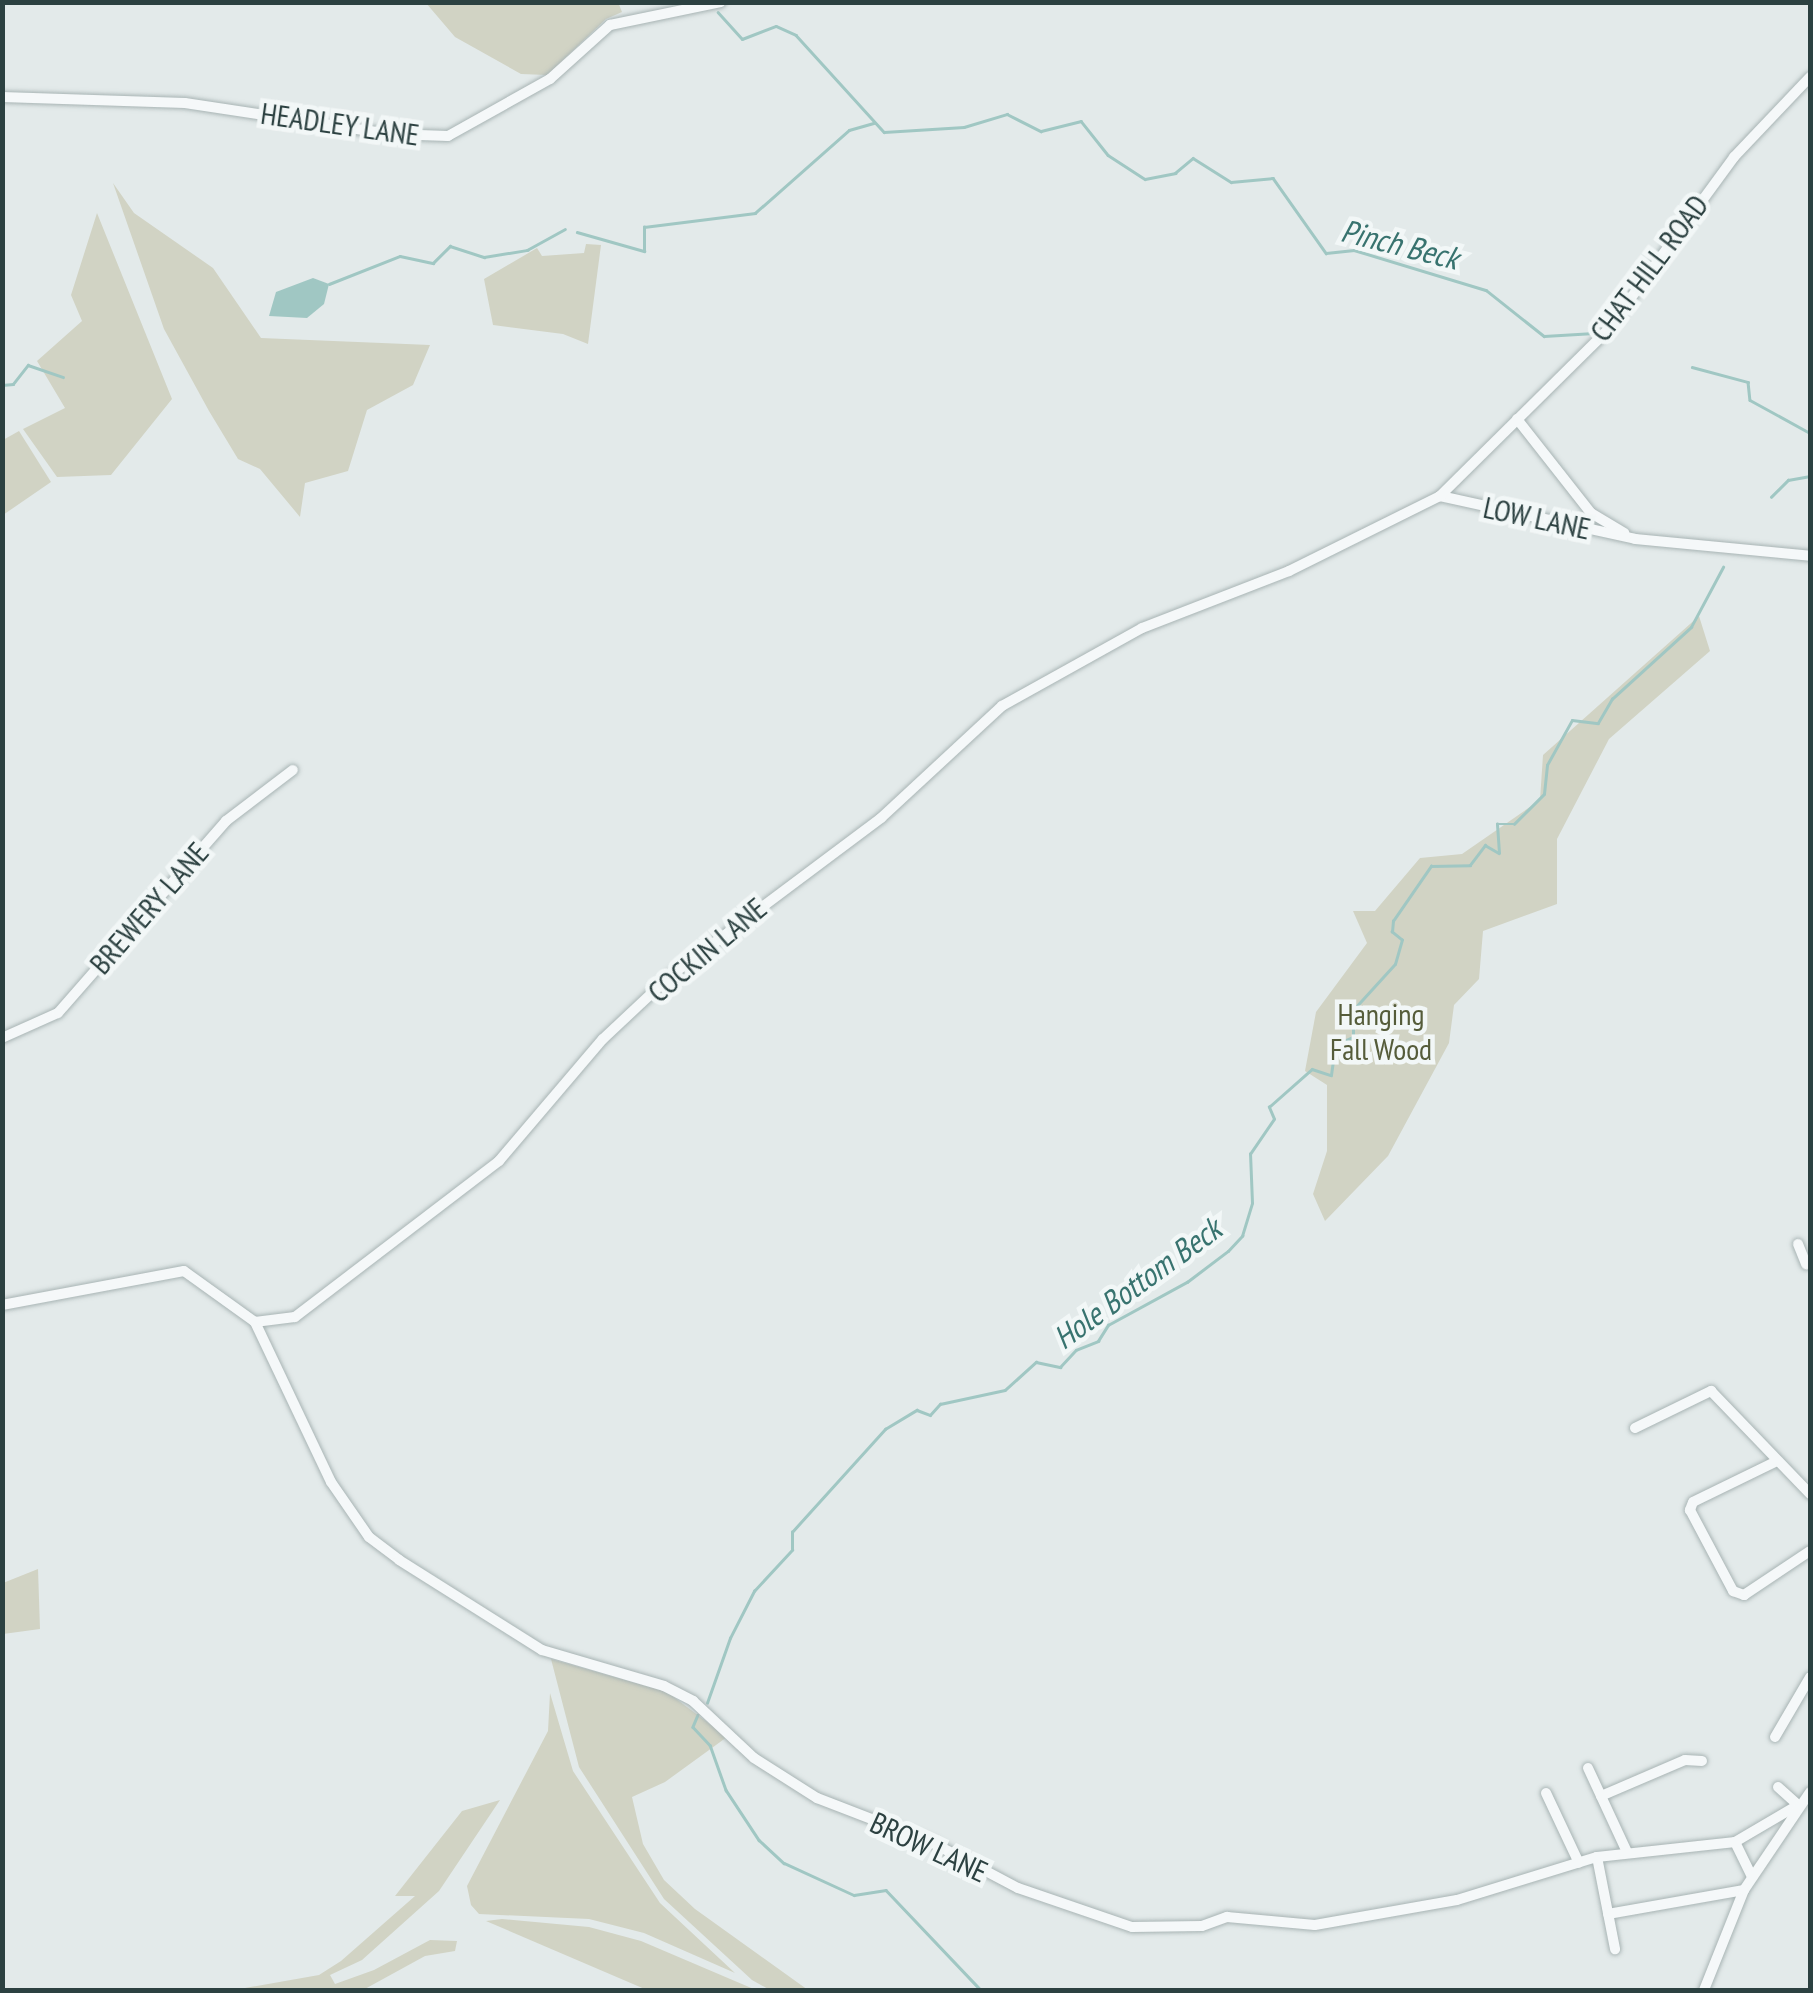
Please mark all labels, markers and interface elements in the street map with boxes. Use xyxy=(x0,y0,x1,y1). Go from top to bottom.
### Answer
street label: HEADLEY LANE xyxy=(258,95,422,153)
street label: CHAT HILL ROAD xyxy=(1582,187,1716,349)
water label: Pinch Beck xyxy=(1337,211,1463,277)
street label: LOW LANE xyxy=(1480,489,1594,547)
street label: BREWERY LANE xyxy=(82,835,216,981)
street label: COCKIN LANE xyxy=(641,890,773,1010)
park label: Hanging Fall Wood xyxy=(1330,996,1432,1066)
water label: Hole Bottom Beck xyxy=(1046,1209,1228,1357)
street label: BROW LANE xyxy=(864,1804,994,1890)

